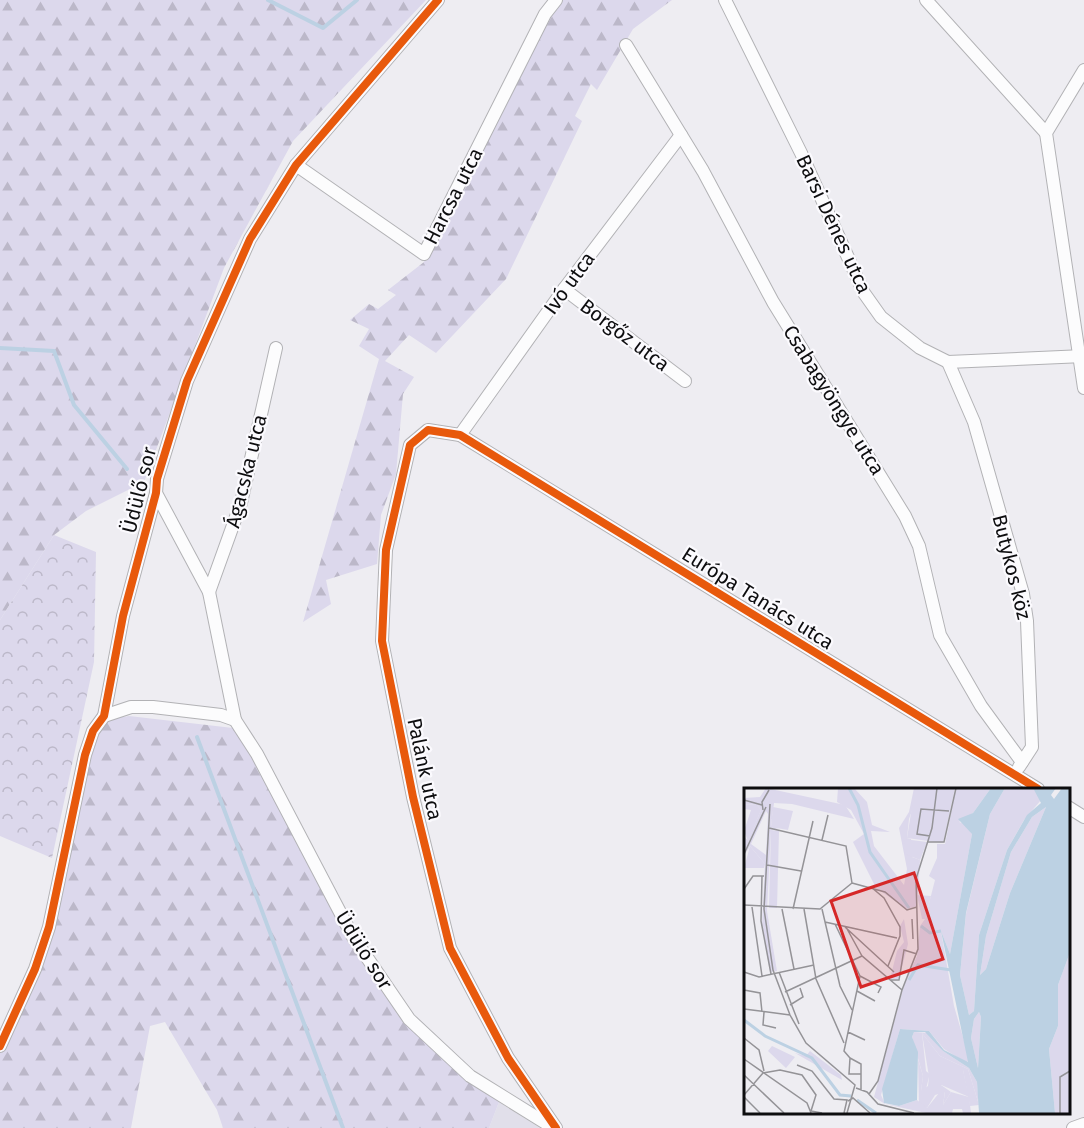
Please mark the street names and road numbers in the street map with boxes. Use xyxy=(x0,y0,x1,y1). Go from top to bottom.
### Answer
street label: Harcsa utca xyxy=(418,144,488,248)
street label: Barsi Dénes utca xyxy=(791,151,877,297)
street label: Ivó utca xyxy=(538,247,600,319)
street label: Borgőz utca xyxy=(576,294,674,376)
street label: Csabagyöngye utca xyxy=(778,321,890,479)
street label: Ágacska utca xyxy=(220,412,272,530)
street label: Üdülő sor xyxy=(117,444,161,536)
street label: Butykos köz xyxy=(987,512,1037,622)
street label: Európa Tanács utca xyxy=(678,542,838,654)
street label: Palánk utca xyxy=(402,716,448,822)
street label: Üdülő sor xyxy=(330,906,398,994)

